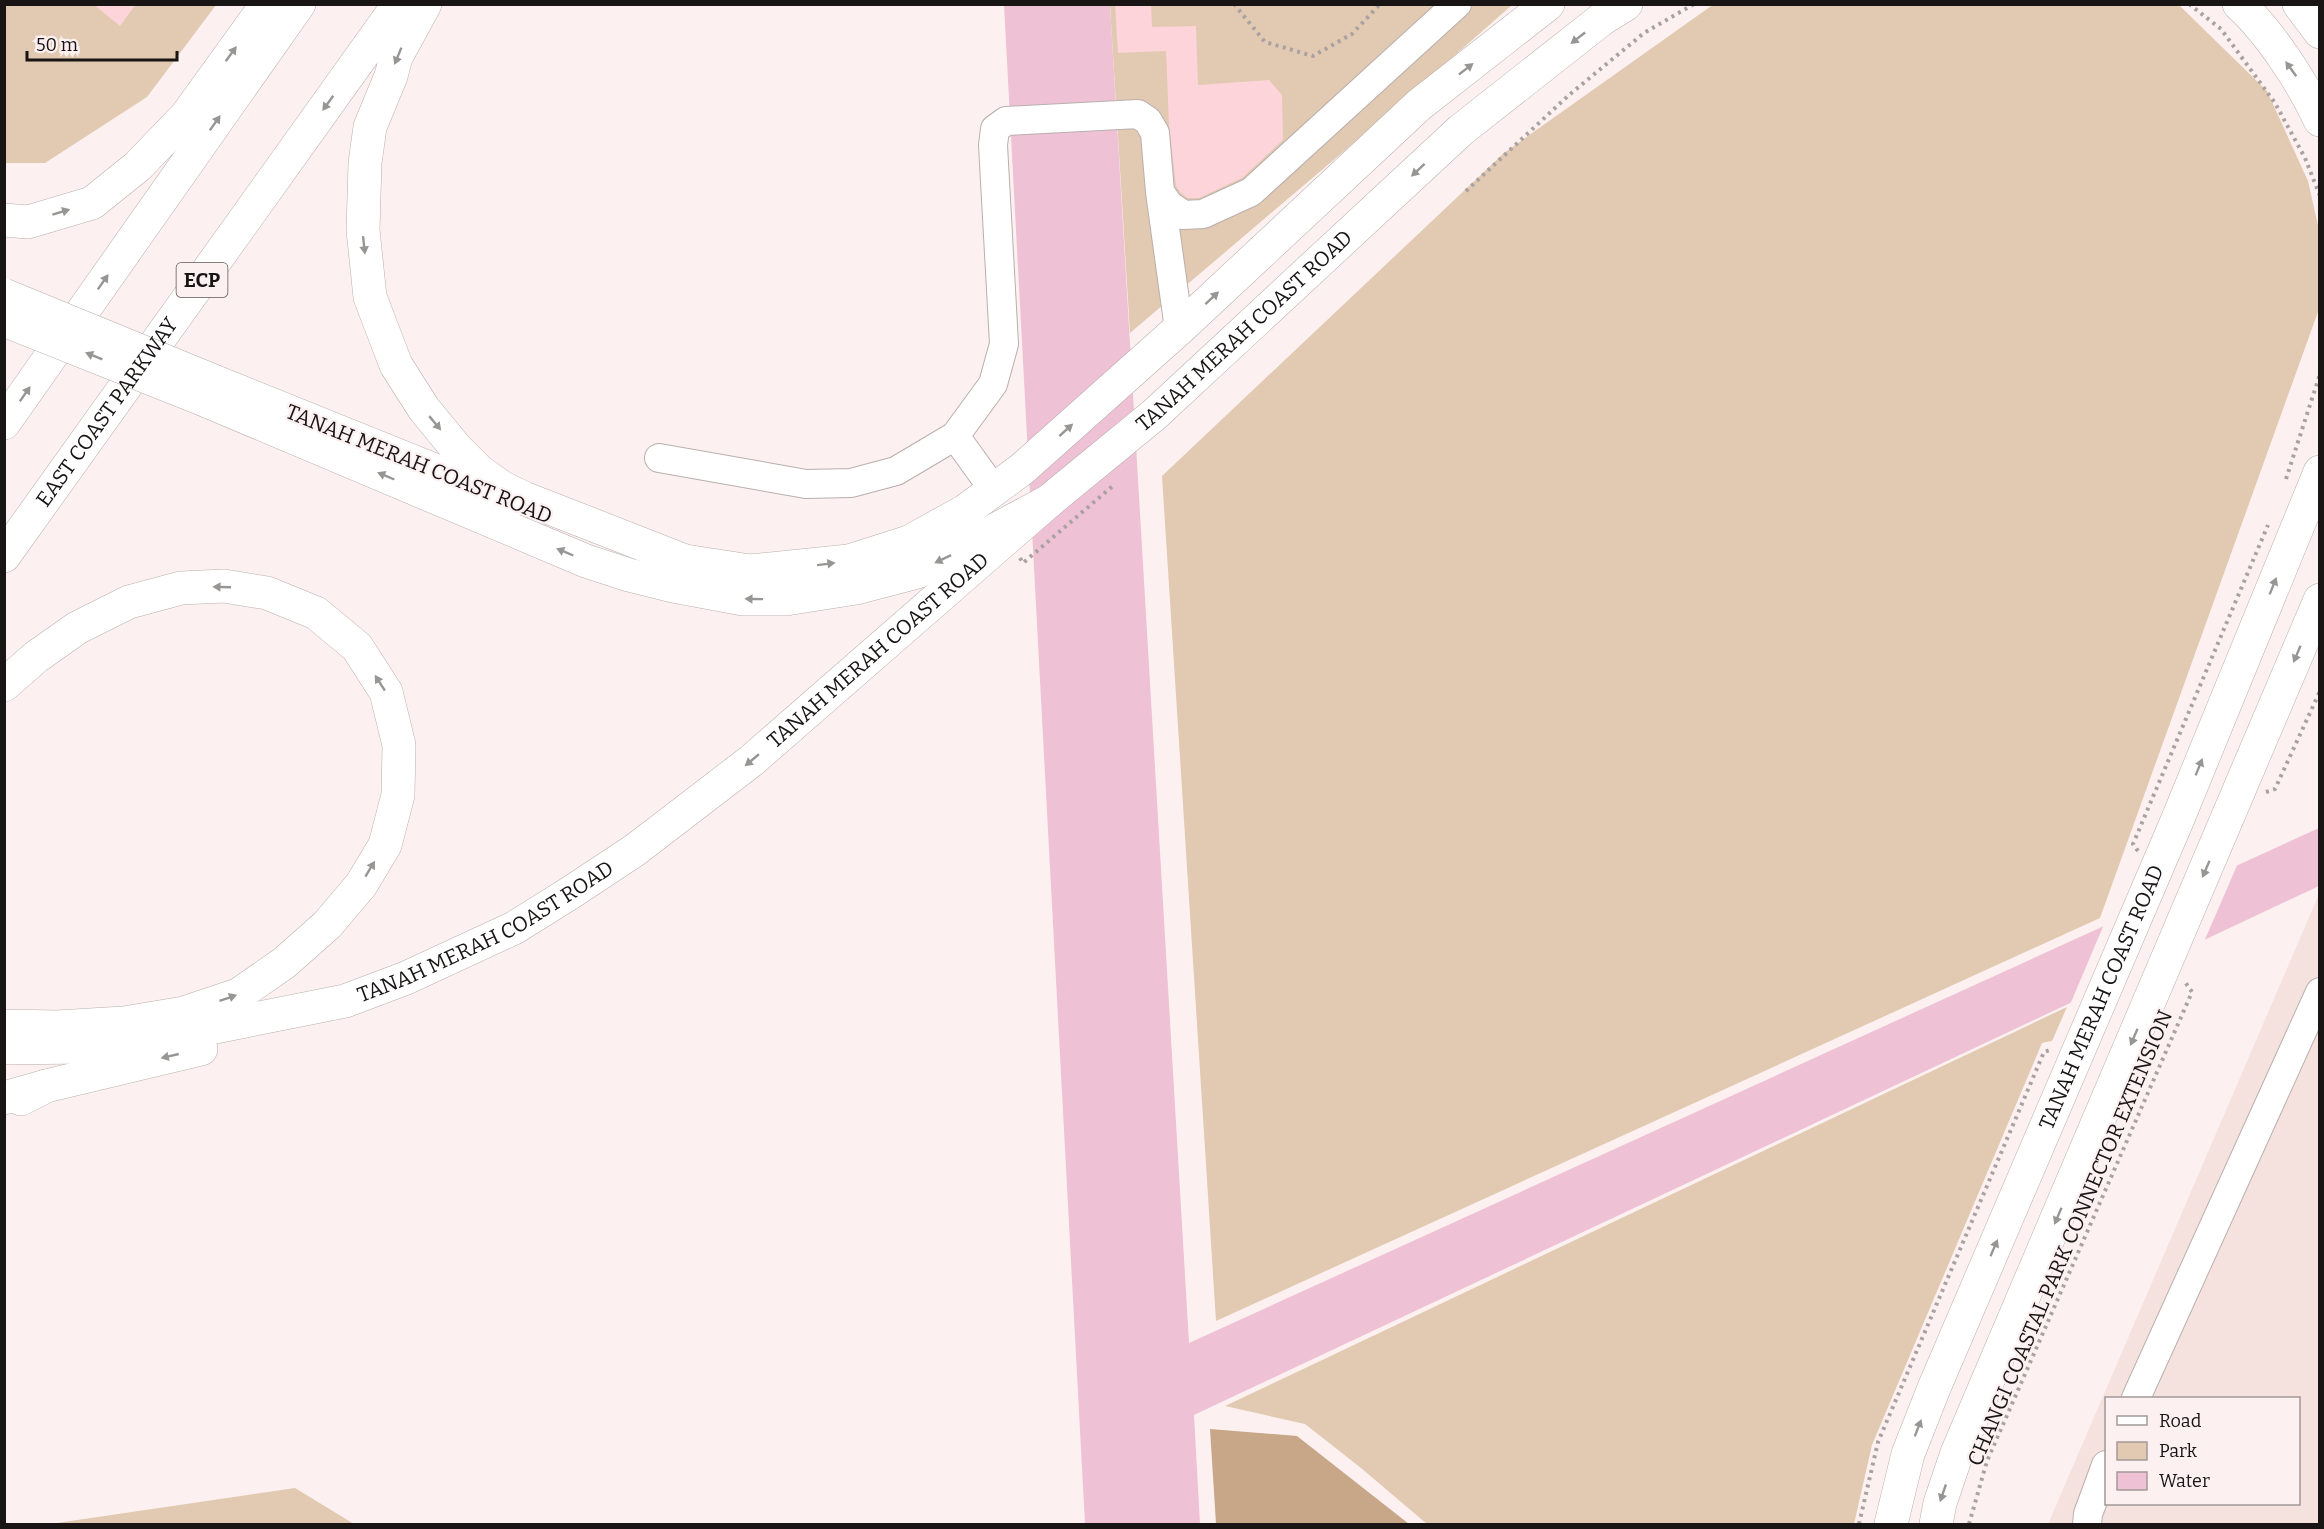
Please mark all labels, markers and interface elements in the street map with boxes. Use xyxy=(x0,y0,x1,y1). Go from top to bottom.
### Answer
scale bar xyxy=(27,24,177,62)
one-way arrow xyxy=(1570,32,1586,45)
text: 50 m xyxy=(36,34,78,56)
one-way arrow xyxy=(225,46,237,62)
one-way arrow xyxy=(393,47,402,65)
one-way arrow xyxy=(2285,62,2297,77)
one-way arrow xyxy=(1458,64,1473,76)
one-way arrow xyxy=(322,95,334,111)
one-way arrow xyxy=(209,115,220,131)
one-way arrow xyxy=(1411,163,1426,177)
one-way arrow xyxy=(52,207,70,216)
street label: TANAH MERAH COAST ROAD xyxy=(1131,225,1358,437)
one-way arrow xyxy=(359,236,369,255)
road number: ECP xyxy=(176,263,228,297)
one-way arrow xyxy=(97,275,109,291)
one-way arrow xyxy=(1204,291,1219,305)
street label: EAST COAST PARKWAY xyxy=(31,312,184,512)
one-way arrow xyxy=(85,351,103,361)
one-way arrow xyxy=(19,386,31,402)
street label: TANAH MERAH COAST ROAD xyxy=(282,399,556,529)
one-way arrow xyxy=(429,415,442,431)
one-way arrow xyxy=(1058,423,1073,437)
one-way arrow xyxy=(376,471,394,481)
one-way arrow xyxy=(556,547,574,557)
street label: TANAH MERAH COAST ROAD xyxy=(762,547,994,754)
one-way arrow xyxy=(934,554,951,564)
one-way arrow xyxy=(817,559,836,568)
one-way arrow xyxy=(2269,577,2278,595)
one-way arrow xyxy=(212,582,231,591)
one-way arrow xyxy=(744,594,763,604)
one-way arrow xyxy=(2292,645,2301,663)
one-way arrow xyxy=(375,675,386,692)
one-way arrow xyxy=(745,753,760,766)
one-way arrow xyxy=(2194,757,2204,775)
street label: TANAH MERAH COAST ROAD xyxy=(354,855,618,1008)
one-way arrow xyxy=(2201,860,2211,878)
one-way arrow xyxy=(365,861,376,877)
street label: TANAH MERAH COAST ROAD xyxy=(2033,861,2170,1134)
one-way arrow xyxy=(219,993,237,1003)
street label: CHANGI COASTAL PARK CONNECTOR EXTENSION xyxy=(1962,1006,2178,1470)
one-way arrow xyxy=(2129,1028,2138,1046)
one-way arrow xyxy=(160,1052,179,1062)
one-way arrow xyxy=(2053,1208,2063,1226)
one-way arrow xyxy=(1989,1239,1999,1257)
legend xyxy=(2105,1397,2300,1505)
text: Road xyxy=(2159,1410,2202,1432)
one-way arrow xyxy=(1914,1419,1924,1437)
text: Park xyxy=(2159,1440,2198,1462)
text: Water xyxy=(2159,1470,2210,1492)
one-way arrow xyxy=(1938,1484,1947,1502)

